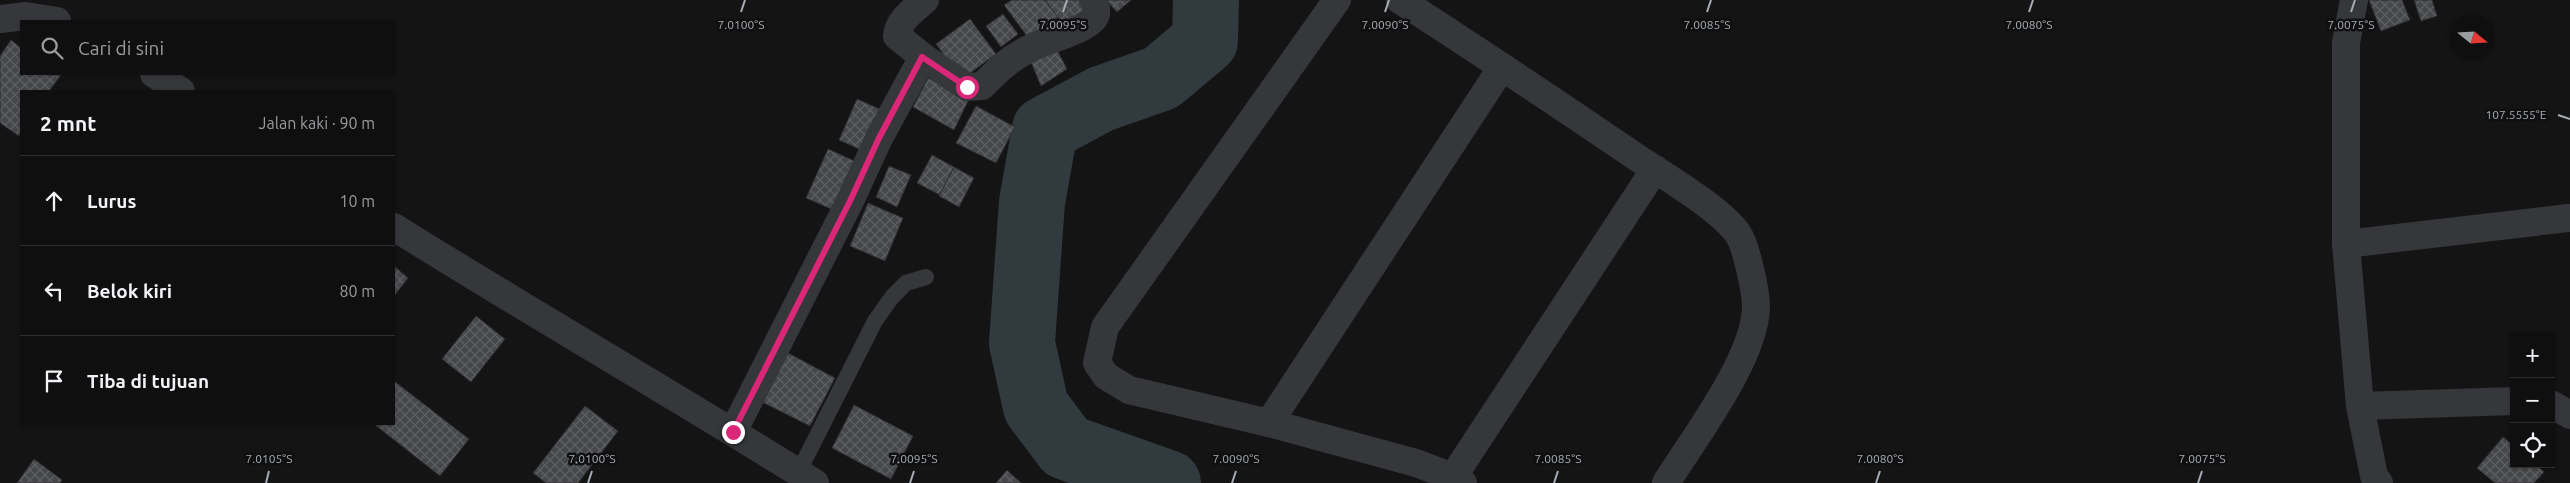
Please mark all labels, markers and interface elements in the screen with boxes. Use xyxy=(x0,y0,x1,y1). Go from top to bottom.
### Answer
north arrow xyxy=(2450,15,2495,60)
text: 7.0100°S xyxy=(718,18,764,31)
text: 7.0095°S xyxy=(1040,18,1086,31)
text: 7.0090°S xyxy=(1362,18,1408,31)
text: 7.0085°S xyxy=(1684,18,1730,31)
text: 7.0080°S xyxy=(2006,18,2052,31)
text: 7.0075°S xyxy=(2328,18,2374,31)
search box xyxy=(20,20,395,75)
icon: search xyxy=(38,34,66,62)
text: Cari di sini xyxy=(78,37,164,59)
route start xyxy=(956,76,979,99)
text: 107.5555°E xyxy=(2486,108,2547,121)
text: 2 mnt xyxy=(40,111,96,135)
text: Jalan kaki · 90 m xyxy=(259,114,375,132)
icon: ahead xyxy=(40,187,68,215)
text: Lurus xyxy=(87,190,136,212)
text: 10 m xyxy=(339,192,375,210)
icon: left xyxy=(40,277,68,305)
text: Belok kiri xyxy=(87,280,172,302)
text: 80 m xyxy=(339,282,375,300)
map controls xyxy=(2510,333,2555,468)
button: + xyxy=(2510,333,2555,378)
icon: arrive xyxy=(40,367,68,395)
text: Tiba di tujuan xyxy=(87,370,209,392)
button: − xyxy=(2510,378,2555,423)
route end xyxy=(722,421,745,444)
button: locate xyxy=(2510,423,2555,468)
text: 7.0105°S xyxy=(246,452,292,465)
text: 7.0100°S xyxy=(569,452,615,465)
text: 7.0095°S xyxy=(891,452,937,465)
text: 7.0090°S xyxy=(1213,452,1259,465)
text: 7.0085°S xyxy=(1535,452,1581,465)
text: 7.0080°S xyxy=(1857,452,1903,465)
text: 7.0075°S xyxy=(2179,452,2225,465)

